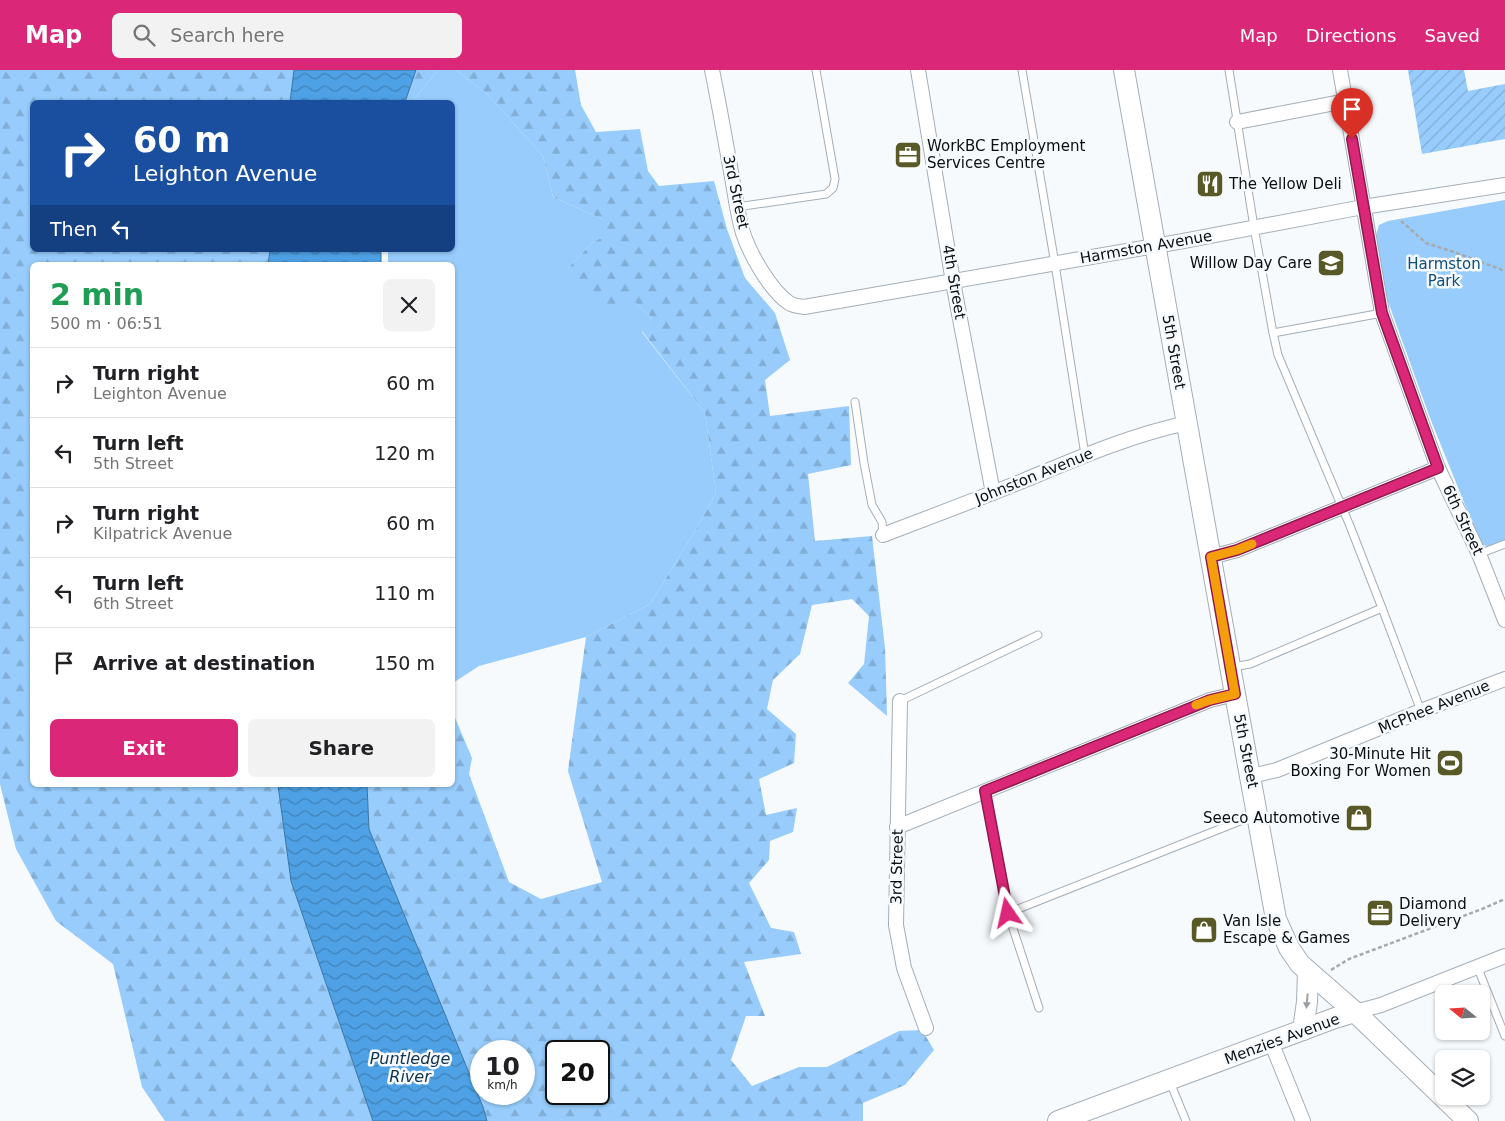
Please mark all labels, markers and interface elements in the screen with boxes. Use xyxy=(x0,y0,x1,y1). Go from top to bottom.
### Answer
search box xyxy=(112,13,462,58)
text: Map xyxy=(25,21,82,49)
icon: search xyxy=(130,21,158,49)
text: Search here xyxy=(170,24,284,46)
text: Map xyxy=(1240,25,1278,46)
text: Directions xyxy=(1306,25,1396,46)
text: Saved xyxy=(1424,25,1480,46)
pin xyxy=(1331,88,1373,139)
icon: arrive xyxy=(1338,95,1366,123)
icon: right xyxy=(50,120,115,185)
text: 60 m xyxy=(133,120,230,160)
place label: WorkBC Employment Services Centre xyxy=(927,137,1085,172)
office icon: WorkBC Employment Services Centre xyxy=(893,140,923,170)
street label: 3rd Street xyxy=(719,153,753,231)
text: Leighton Avenue xyxy=(133,161,317,186)
restaurant icon: The Yellow Deli xyxy=(1195,169,1225,199)
place label: The Yellow Deli xyxy=(1228,175,1342,193)
icon: left xyxy=(107,215,135,243)
text: Then xyxy=(50,218,97,240)
street label: Harmston Avenue xyxy=(1079,227,1213,267)
street label: 4th Street xyxy=(939,243,969,321)
school or university icon: Willow Day Care xyxy=(1316,248,1346,278)
place label: Willow Day Care xyxy=(1190,254,1312,272)
park label: Harmston Park xyxy=(1407,255,1481,290)
text: 2 min xyxy=(50,277,144,312)
button: close xyxy=(383,279,435,331)
street label: 5th Street xyxy=(1159,313,1189,391)
text: 500 m · 06:51 xyxy=(50,314,163,333)
text: Turn right xyxy=(93,362,199,384)
icon: right xyxy=(50,369,78,397)
text: 60 m xyxy=(386,372,435,394)
text: Leighton Avenue xyxy=(93,384,227,403)
text: Turn left xyxy=(93,432,184,454)
icon: left xyxy=(50,439,78,467)
text: 120 m xyxy=(374,442,435,464)
street label: Johnston Avenue xyxy=(972,444,1096,508)
text: 5th Street xyxy=(93,454,173,473)
street label: 6th Street xyxy=(1439,482,1487,558)
text: Turn right xyxy=(93,502,199,524)
icon: right xyxy=(50,509,78,537)
text: 60 m xyxy=(386,512,435,534)
text: Kilpatrick Avenue xyxy=(93,524,232,543)
text: Turn left xyxy=(93,572,184,594)
icon: left xyxy=(50,579,78,607)
text: 110 m xyxy=(374,582,435,604)
text: 6th Street xyxy=(93,594,173,613)
icon: arrive xyxy=(50,649,78,677)
text: Arrive at destination xyxy=(93,652,315,674)
text: 150 m xyxy=(374,652,435,674)
street label: McPhee Avenue xyxy=(1376,676,1492,738)
street label: 5th Street xyxy=(1230,712,1262,790)
button: Exit xyxy=(50,719,238,777)
button: Share xyxy=(248,719,435,777)
place label: 30-Minute Hit Boxing For Women xyxy=(1290,745,1431,780)
sports icon: 30-Minute Hit Boxing For Women xyxy=(1435,748,1465,778)
shop icon: Seeco Automotive xyxy=(1344,803,1374,833)
place label: Seeco Automotive xyxy=(1203,809,1340,827)
street label: 3rd Street xyxy=(887,829,907,905)
position arrow xyxy=(981,886,1033,938)
place label: Diamond Delivery xyxy=(1399,895,1467,930)
office icon: Diamond Delivery xyxy=(1365,898,1395,928)
place label: Van Isle Escape & Games xyxy=(1223,912,1350,947)
shop icon: Van Isle Escape & Games xyxy=(1189,915,1219,945)
north arrow xyxy=(1435,985,1490,1040)
map controls xyxy=(1435,985,1490,1105)
one-way arrow xyxy=(1302,993,1310,1009)
street label: Menzies Avenue xyxy=(1222,1010,1342,1068)
speed limit sign: 20 xyxy=(545,1040,610,1105)
water label: Puntledge River xyxy=(370,1049,450,1086)
button: layers xyxy=(1435,1050,1490,1105)
text: 10 xyxy=(485,1052,520,1081)
text: km/h xyxy=(487,1078,518,1092)

